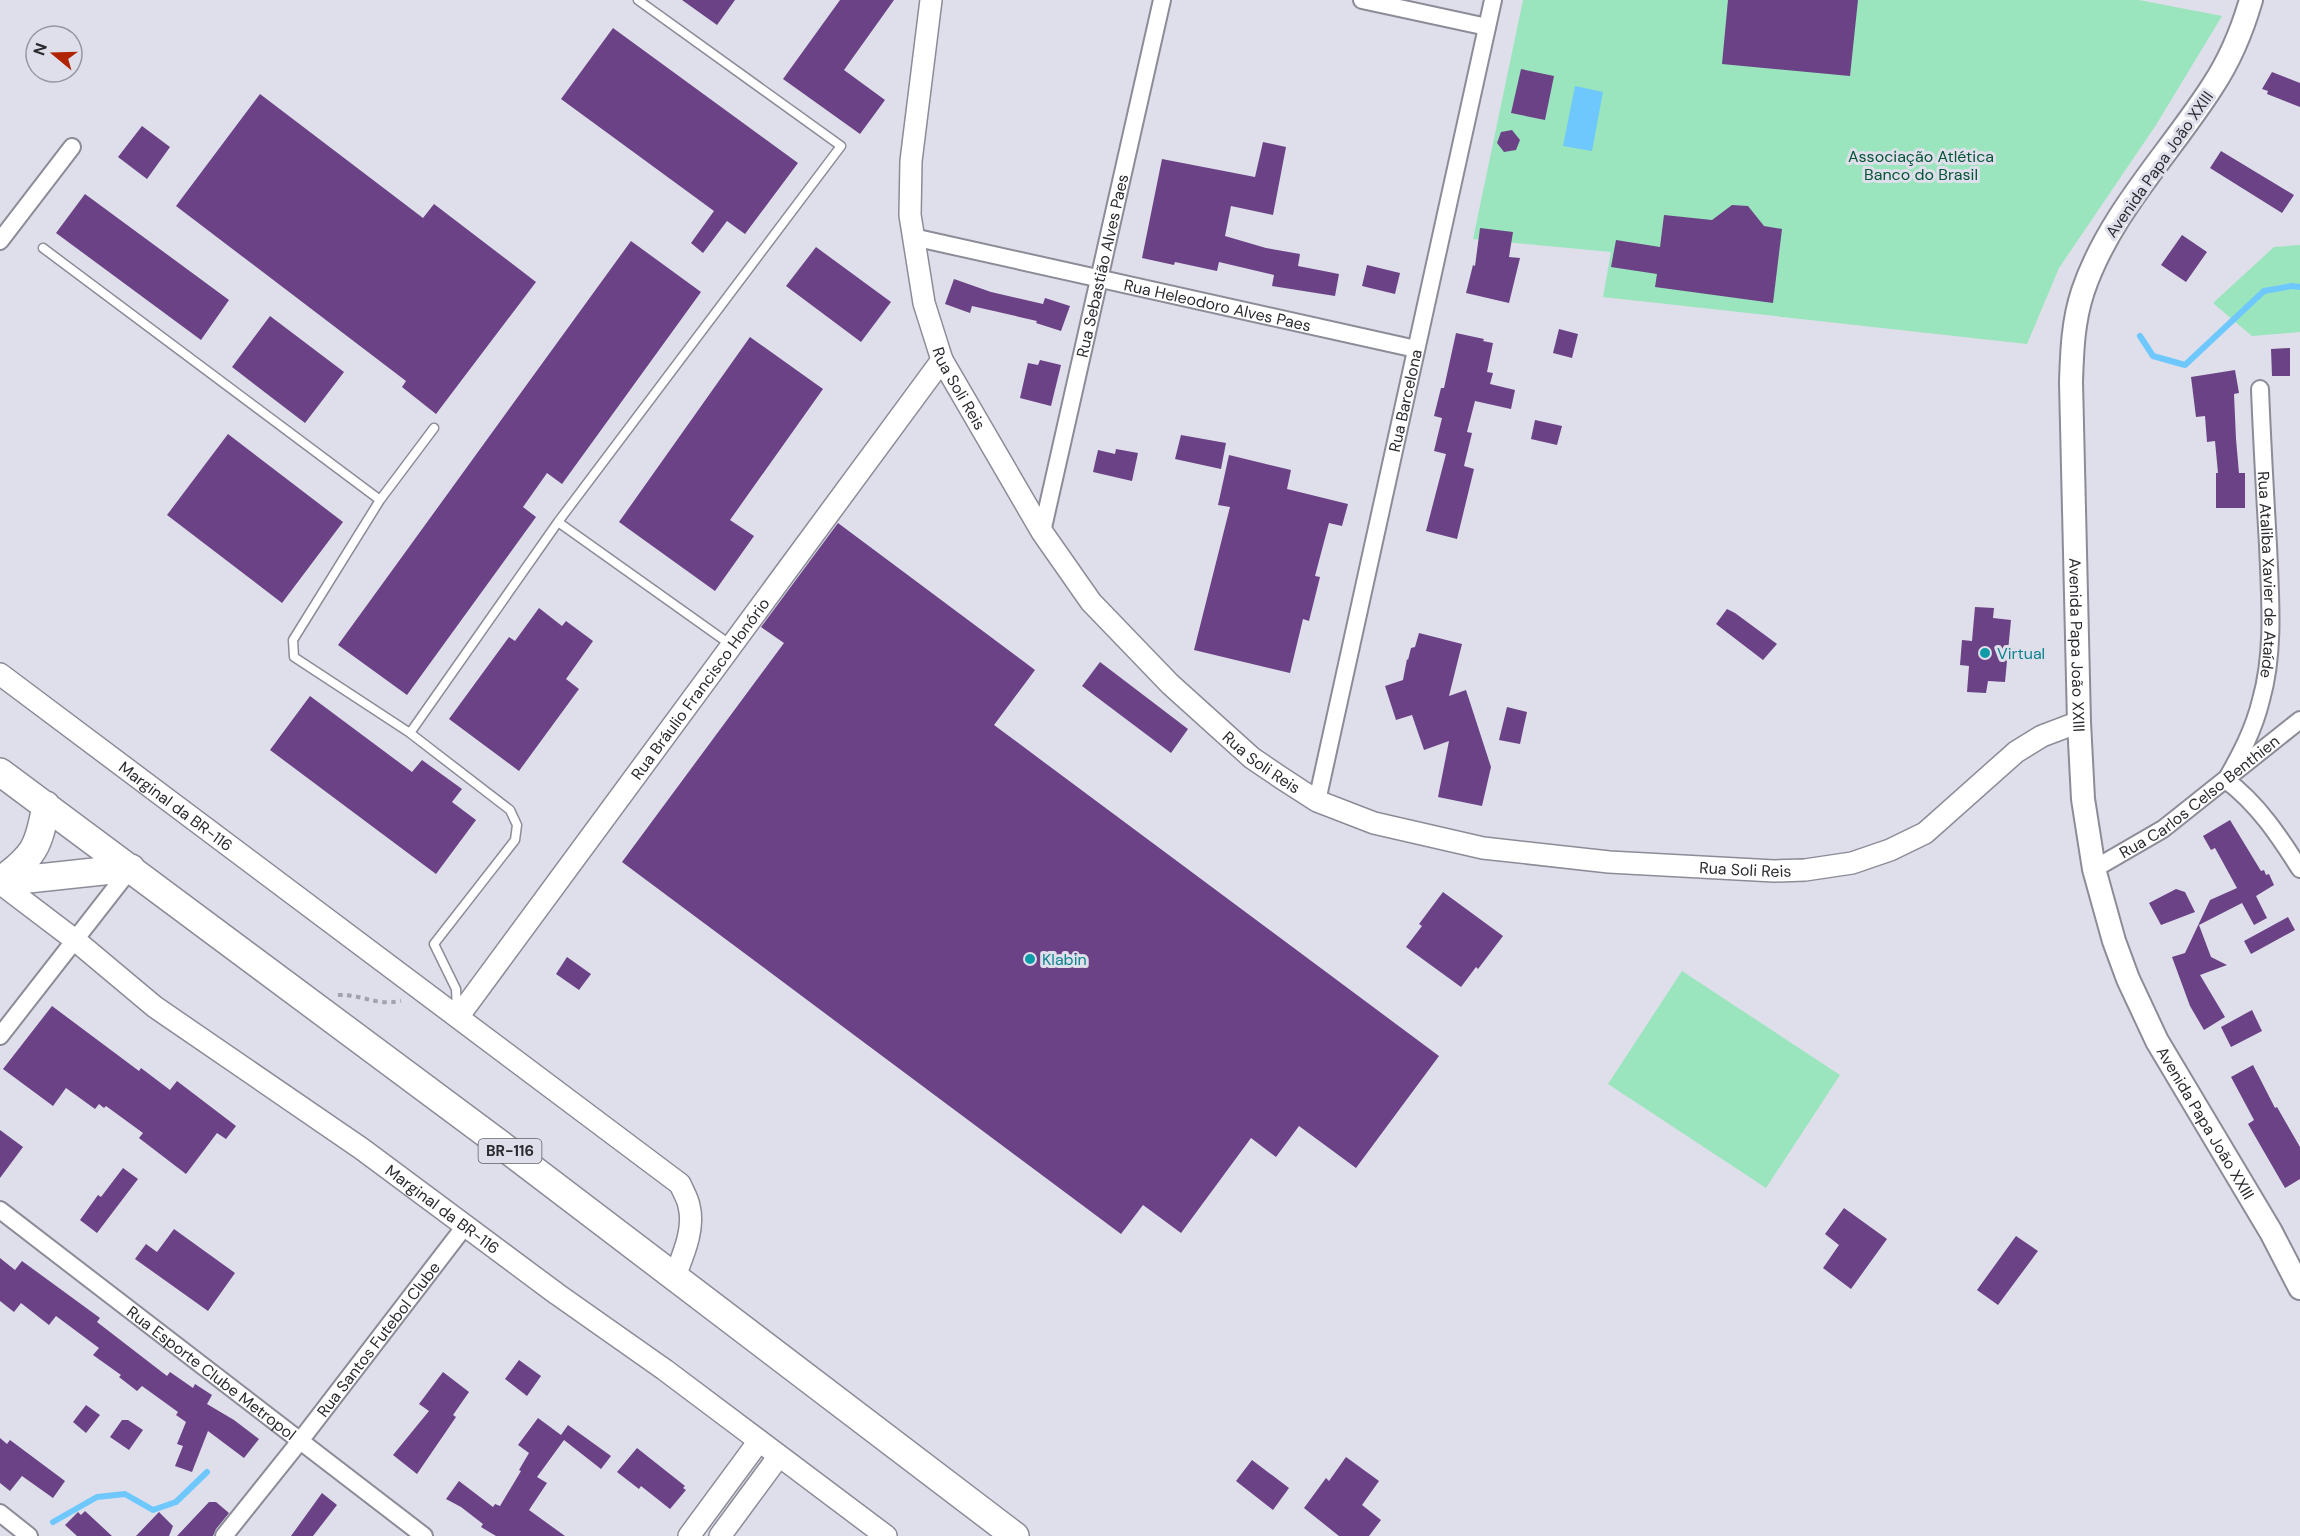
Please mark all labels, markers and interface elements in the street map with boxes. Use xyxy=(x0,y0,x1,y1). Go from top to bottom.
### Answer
north arrow xyxy=(24,24,84,84)
text: N xyxy=(28,40,52,58)
street label: Avenida Papa João XXIII xyxy=(2101,87,2218,242)
park label: Associação Atlética Banco do Brasil xyxy=(1848,146,1994,185)
street label: Rua Sebastião Alves Paes xyxy=(1072,172,1133,360)
street label: Rua Heleodoro Alves Paes xyxy=(1122,274,1313,336)
street label: Rua Soli Reis xyxy=(928,344,990,434)
street label: Rua Barcelona xyxy=(1384,347,1427,454)
street label: Rua Ataliba Xavier de Ataíde xyxy=(2253,471,2281,680)
street label: Avenida Papa João XXIII xyxy=(2064,558,2090,733)
street label: Rua Bráulio Francisco Honório xyxy=(626,594,774,784)
place label: Virtual xyxy=(1997,643,2045,664)
marker: Virtual xyxy=(1978,646,1992,660)
street label: Rua Soli Reis xyxy=(1218,727,1304,798)
street label: Rua Carlos Celso Benthien xyxy=(2115,731,2284,863)
street label: Marginal da BR-116 xyxy=(114,757,237,856)
street label: Rua Soli Reis xyxy=(1699,857,1792,882)
place label: Klabin xyxy=(1042,949,1087,970)
marker: Klabin xyxy=(1023,952,1037,966)
street label: Avenida Papa João XXIII xyxy=(2152,1043,2259,1203)
road number: BR-116 xyxy=(478,1139,542,1163)
street label: Marginal da BR-116 xyxy=(381,1160,504,1259)
street label: Rua Santos Futebol Clube xyxy=(312,1258,445,1421)
street label: Rua Esporte Clube Metropol xyxy=(122,1301,300,1445)

